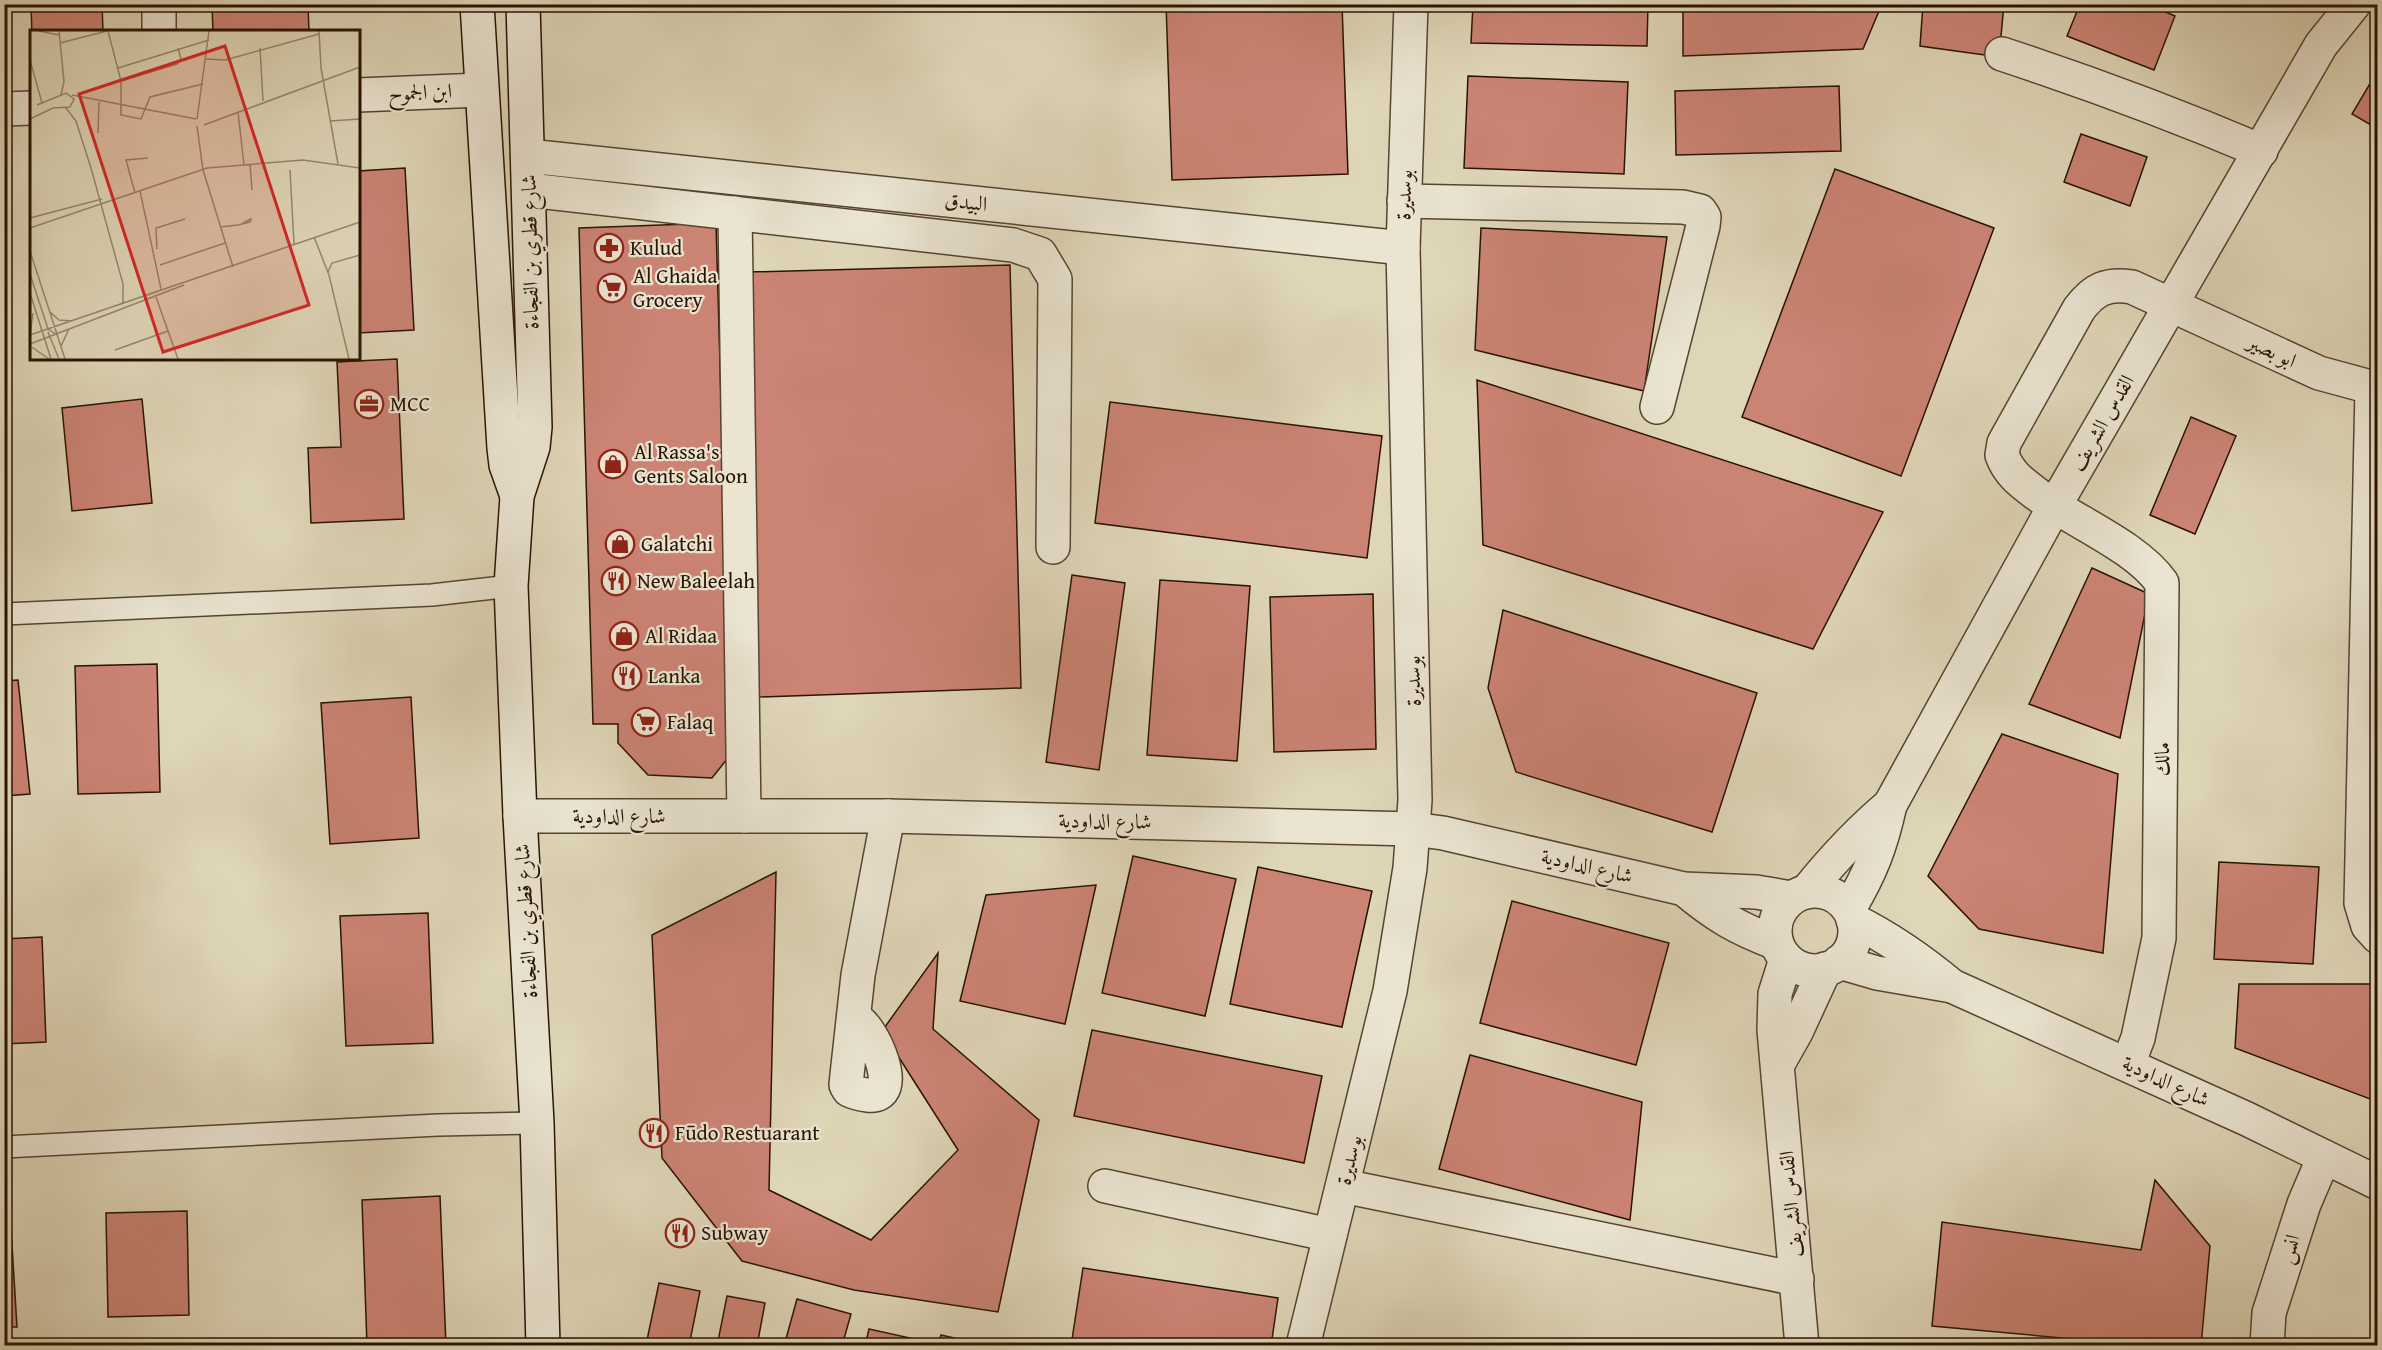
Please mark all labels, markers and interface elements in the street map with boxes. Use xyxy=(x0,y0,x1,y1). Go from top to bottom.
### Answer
inset map xyxy=(30,30,360,360)
street label: ابن الجموح xyxy=(387,75,453,112)
street label: بوسديرة xyxy=(1387,169,1420,221)
street label: شارع قطري بن الفجاءة xyxy=(513,174,549,330)
street label: البيدق xyxy=(943,184,989,219)
pharmacy icon: Kulud xyxy=(593,232,625,264)
place label: Kulud xyxy=(630,232,683,263)
place label: Al Ghaida Grocery xyxy=(633,260,717,315)
supermarket icon: Al Ghaida Grocery xyxy=(596,272,628,304)
street label: ابو بصير xyxy=(2241,325,2302,375)
street label: القدس الشريف xyxy=(2061,369,2142,477)
office icon: MCC xyxy=(353,388,385,420)
place label: MCC xyxy=(390,388,430,419)
place label: Al Rassa's Gents Saloon xyxy=(634,436,748,491)
shop icon: Al Rassa's Gents Saloon xyxy=(597,448,629,480)
shop icon: Galatchi xyxy=(604,528,636,560)
place label: Galatchi xyxy=(641,528,713,559)
restaurant icon: New Baleelah xyxy=(600,565,632,597)
place label: New Baleelah xyxy=(637,565,755,596)
shop icon: Al Ridaa xyxy=(608,620,640,652)
place label: Al Ridaa xyxy=(645,620,717,651)
street label: بوسديرة xyxy=(1397,655,1428,707)
restaurant icon: Lanka xyxy=(611,660,643,692)
place label: Lanka xyxy=(648,660,701,691)
supermarket icon: Falaq xyxy=(630,706,662,738)
place label: Falaq xyxy=(667,706,713,737)
street label: مالك xyxy=(2146,742,2177,776)
street label: شارع الداودية xyxy=(572,800,666,834)
street label: شارع الداودية xyxy=(1058,804,1152,840)
street label: شارع الداودية xyxy=(1538,840,1636,894)
street label: شارع قطري بن الفجاءة xyxy=(506,843,548,999)
street label: شارع الداودية xyxy=(2116,1047,2215,1117)
restaurant icon: Fūdo Restuarant xyxy=(638,1117,670,1149)
place label: Fūdo Restuarant xyxy=(675,1117,820,1148)
street label: بوسديرة xyxy=(1327,1131,1370,1188)
street label: القدس الشريف xyxy=(1770,1149,1811,1259)
restaurant icon: Subway xyxy=(664,1217,696,1249)
place label: Subway xyxy=(701,1217,769,1248)
street label: انس xyxy=(2269,1230,2308,1268)

